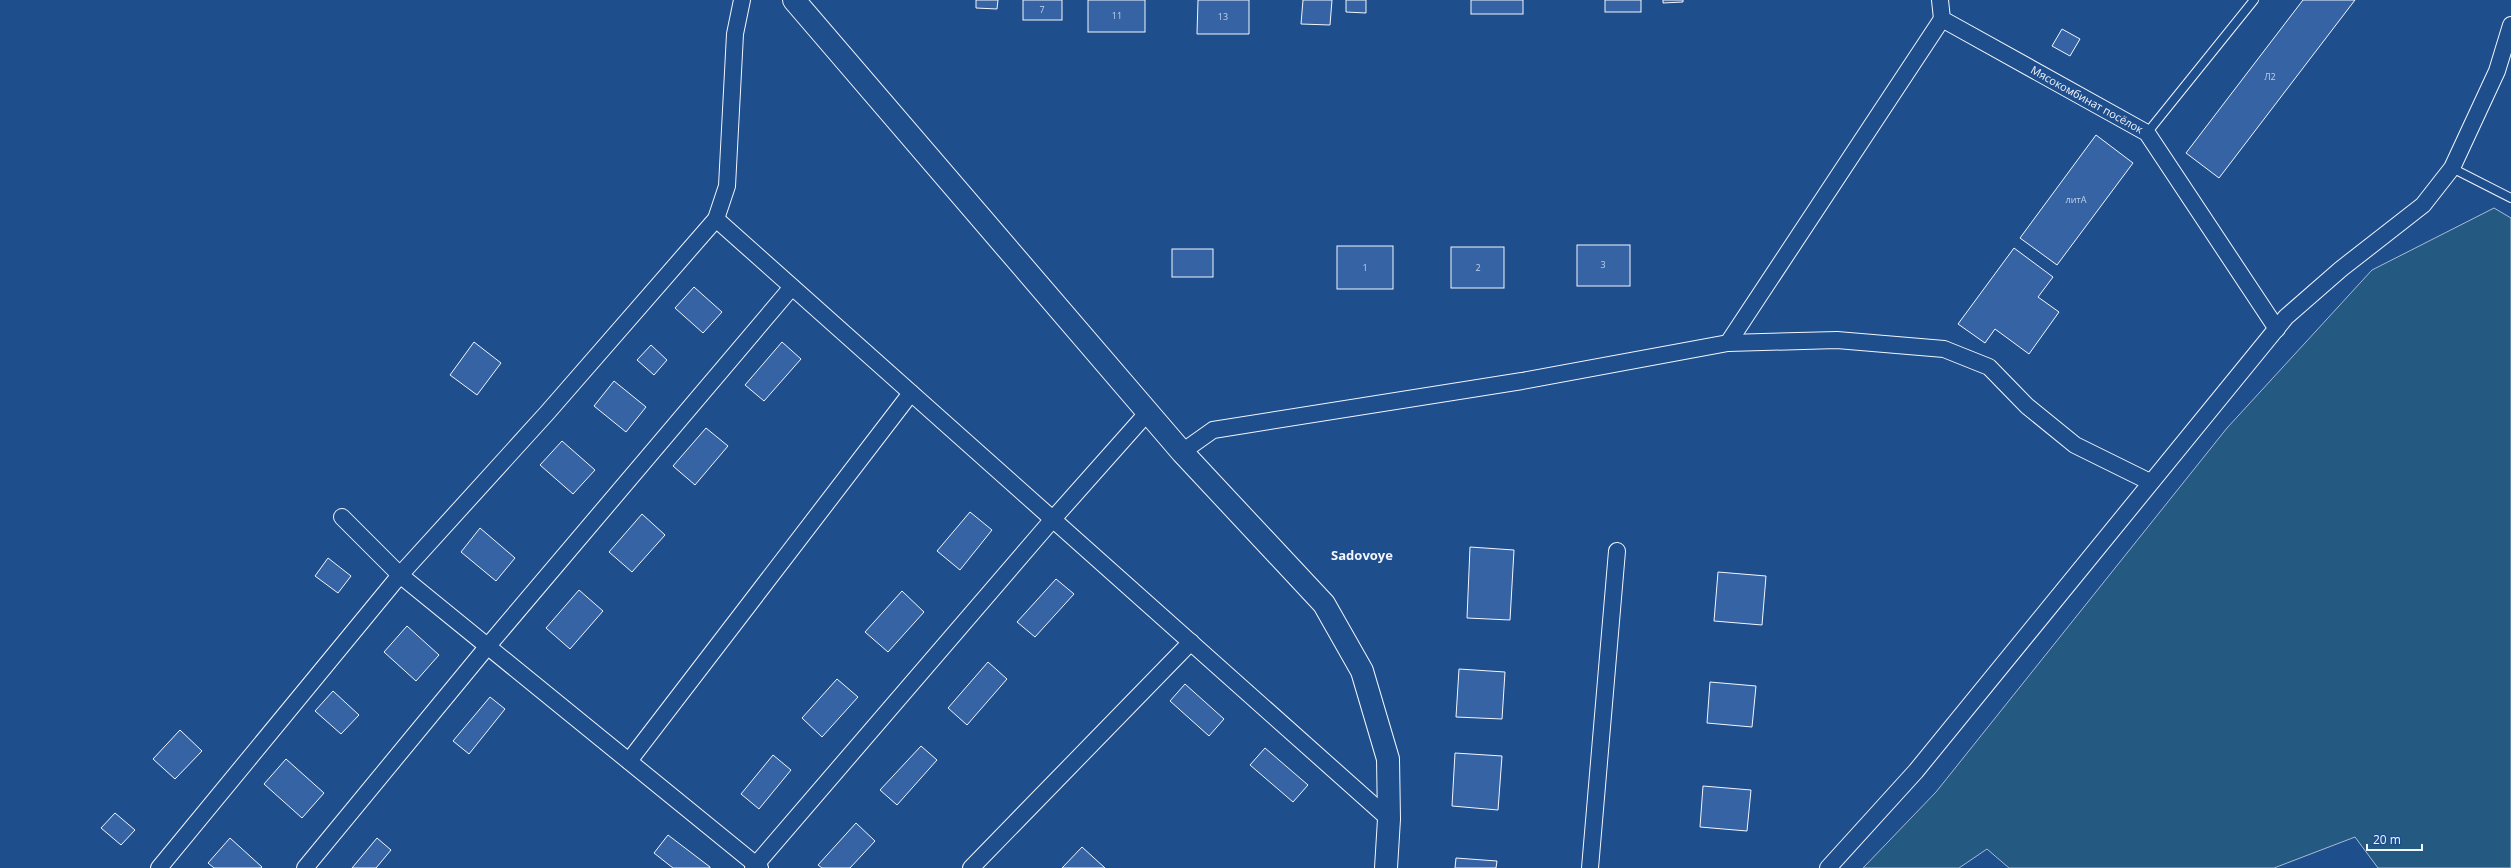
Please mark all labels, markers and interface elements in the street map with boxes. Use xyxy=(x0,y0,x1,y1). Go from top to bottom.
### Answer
house number: 7 xyxy=(1039,3,1045,16)
house number: 11 xyxy=(1112,9,1122,22)
house number: 13 xyxy=(1218,10,1228,23)
street label: Мясокомбинат посёлок xyxy=(2028,62,2146,137)
house number: Л2 xyxy=(2264,70,2276,83)
house number: литА xyxy=(2066,193,2087,206)
house number: 3 xyxy=(1600,258,1606,271)
house number: 1 xyxy=(1362,261,1368,274)
house number: 2 xyxy=(1475,261,1481,274)
district label: Sadovoye xyxy=(1331,546,1393,564)
scale bar xyxy=(2367,826,2422,852)
text: 20 m xyxy=(2373,831,2401,848)

